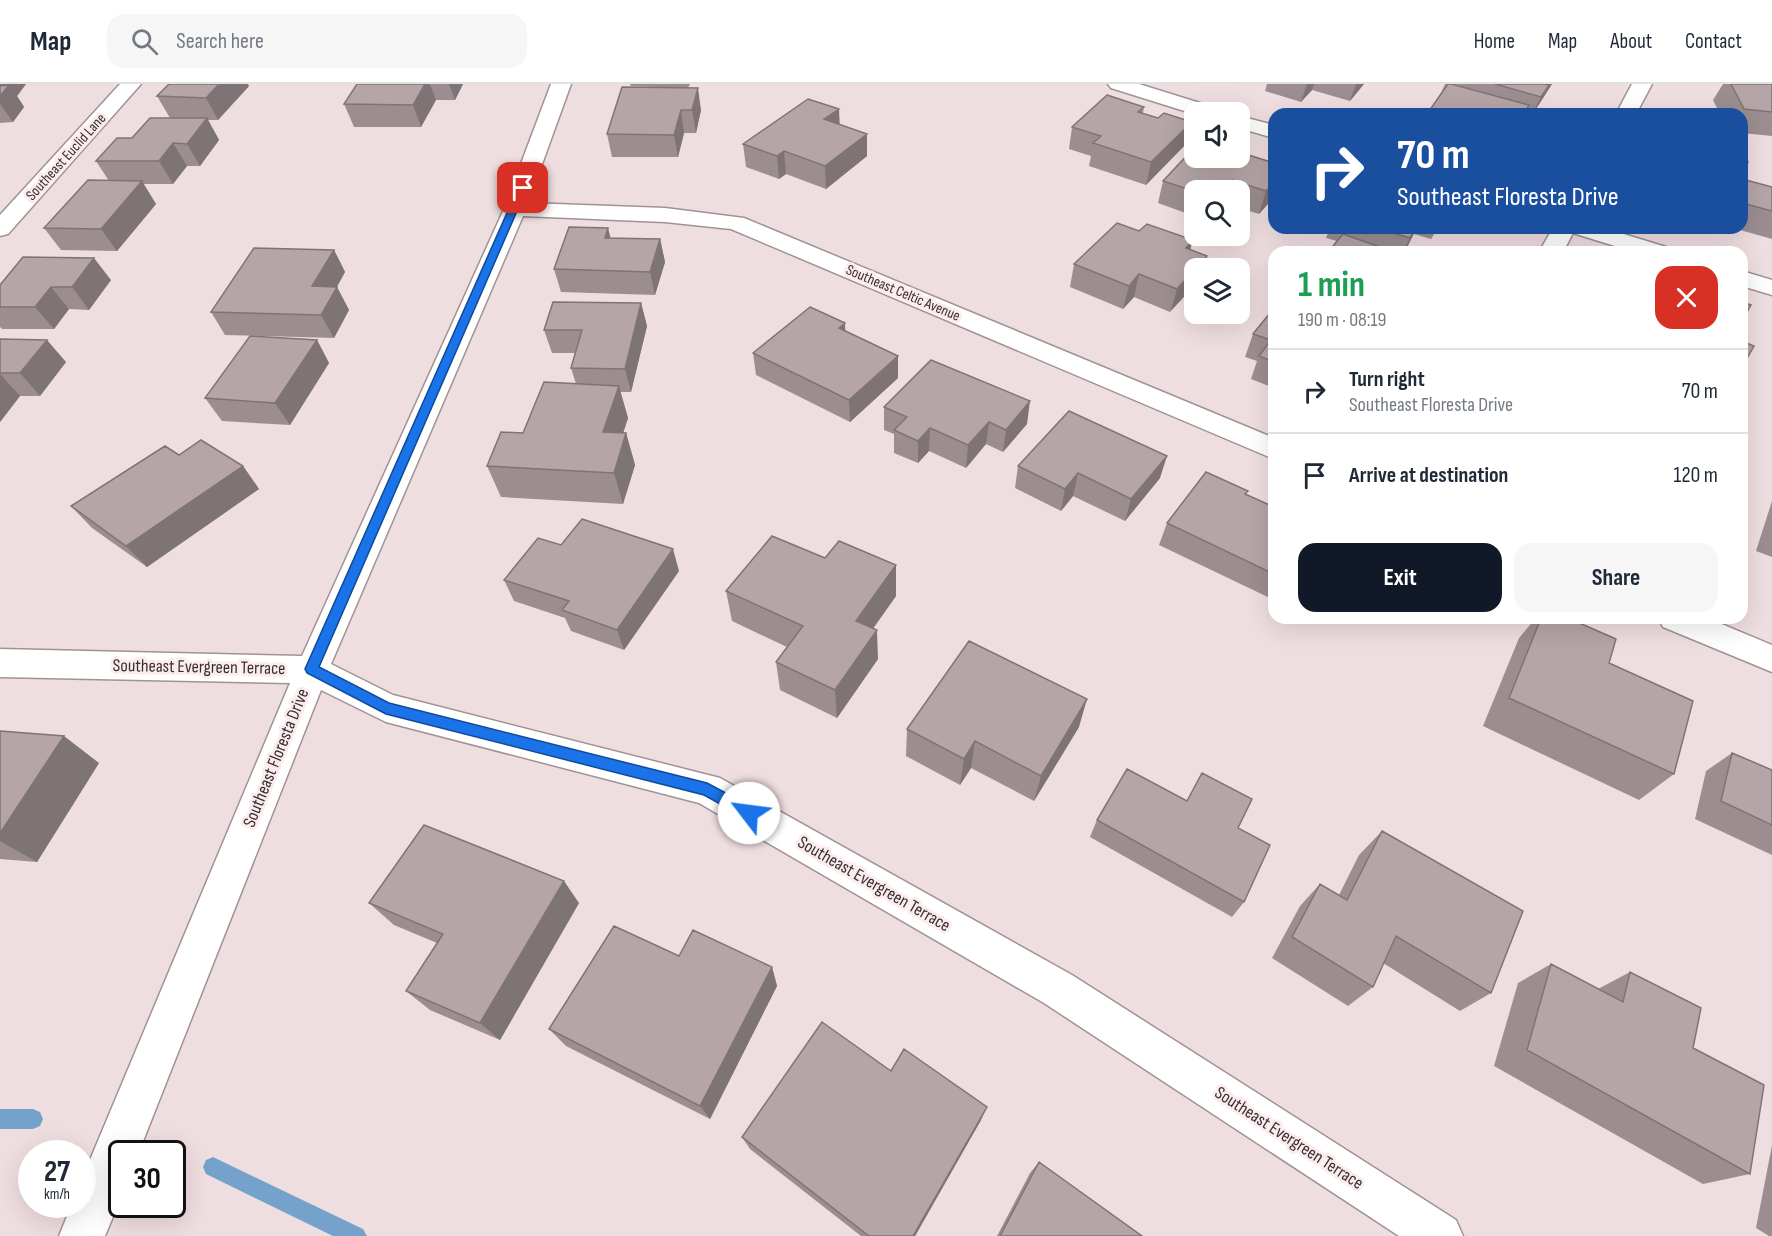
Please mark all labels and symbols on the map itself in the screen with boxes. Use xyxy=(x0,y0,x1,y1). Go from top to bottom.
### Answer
street label: Southeast Euclid Lane xyxy=(22,109,110,205)
pin xyxy=(497,162,548,213)
street label: Southeast Celtic Avenue xyxy=(843,260,963,326)
street label: Southeast Evergreen Terrace xyxy=(112,655,286,679)
street label: Southeast Floresta Drive xyxy=(239,686,313,830)
position arrow xyxy=(717,781,781,845)
street label: Southeast Evergreen Terrace xyxy=(794,832,954,936)
street label: Southeast Evergreen Terrace xyxy=(1211,1082,1367,1194)
speed limit sign: 30 xyxy=(108,1140,186,1218)

